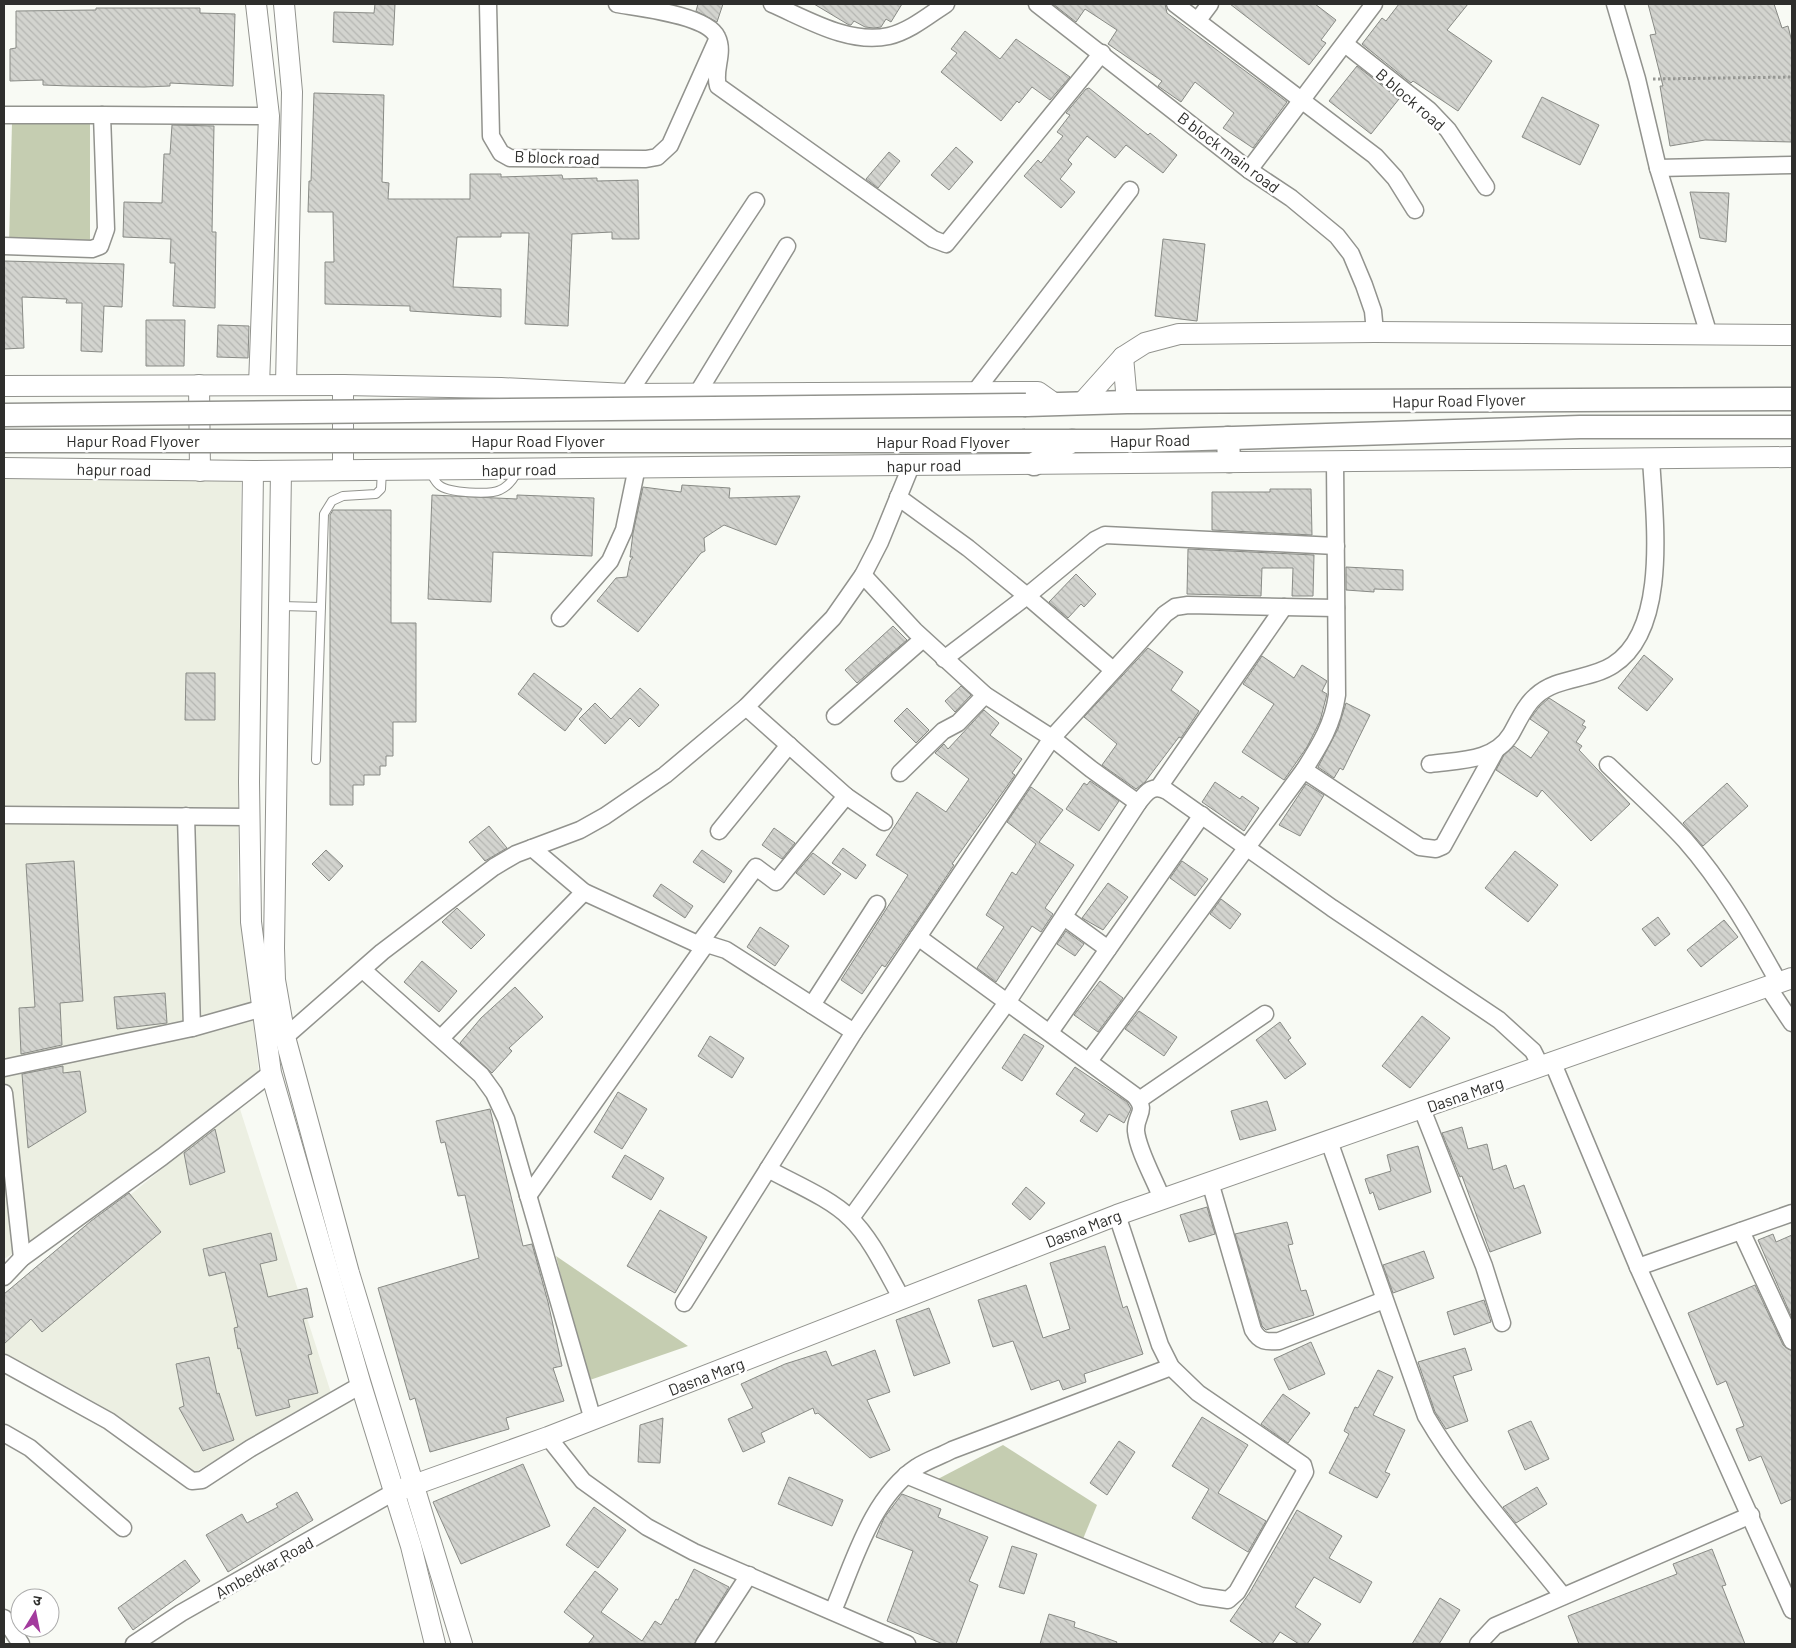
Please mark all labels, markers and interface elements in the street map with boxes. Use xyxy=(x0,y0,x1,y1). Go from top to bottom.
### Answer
street label: B block road xyxy=(1373,64,1449,134)
street label: B block main road xyxy=(1174,108,1284,196)
street label: B block road xyxy=(514,146,600,168)
street label: Hapur Road Flyover xyxy=(1392,389,1526,411)
street label: Hapur Road xyxy=(1110,430,1190,450)
street label: Hapur Road Flyover xyxy=(66,431,200,450)
street label: Hapur Road Flyover xyxy=(471,431,605,450)
street label: Hapur Road Flyover xyxy=(876,432,1010,451)
street label: hapur road xyxy=(887,455,961,475)
street label: hapur road xyxy=(77,459,151,479)
street label: hapur road xyxy=(482,459,556,479)
street label: Dasna Marg xyxy=(1424,1072,1506,1116)
street label: Dasna Marg xyxy=(1042,1205,1124,1251)
street label: Dasna Marg xyxy=(665,1353,747,1399)
street label: Ambedkar Road xyxy=(212,1532,316,1602)
north arrow xyxy=(10,1588,60,1638)
text: उ xyxy=(32,1591,44,1609)

